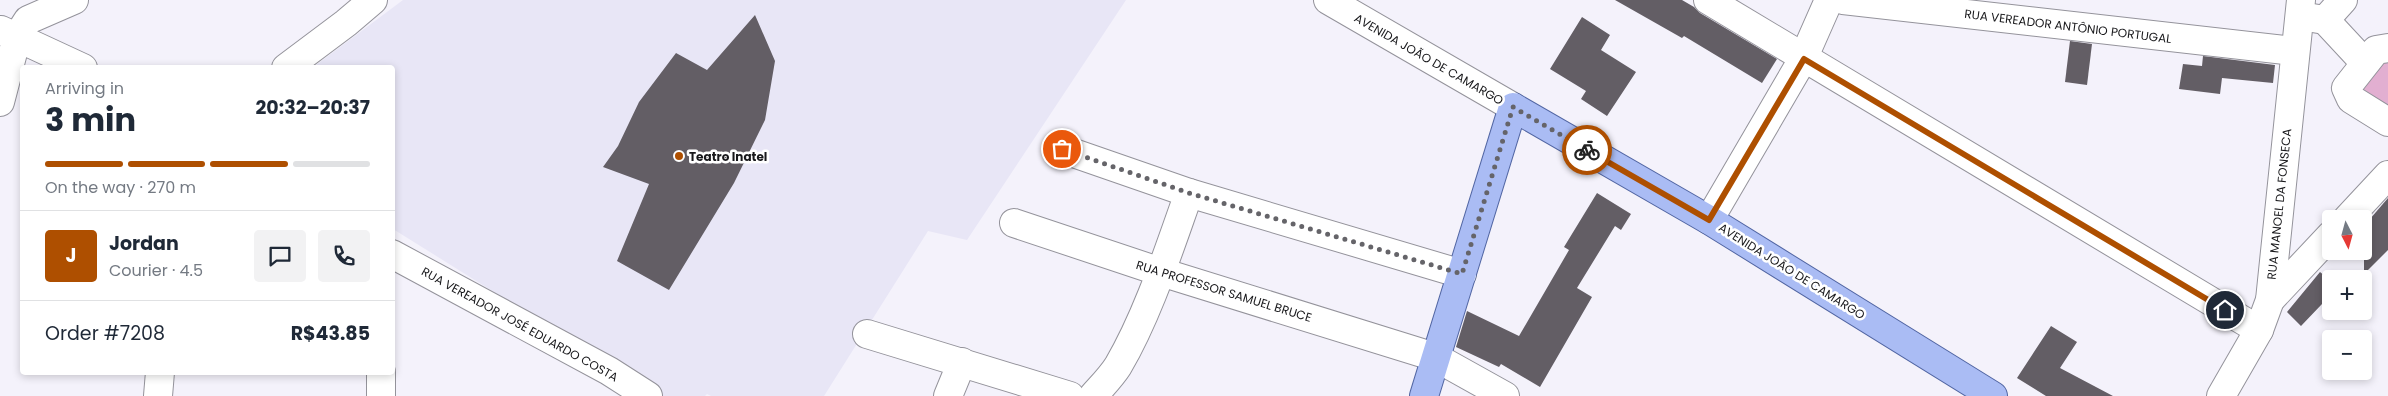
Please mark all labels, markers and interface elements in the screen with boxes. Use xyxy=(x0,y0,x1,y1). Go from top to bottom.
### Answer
street label: RUA VEREADOR ANTÔNIO PORTUGAL xyxy=(1964,5,2172,47)
street label: AVENIDA JOÃO DE CAMARGO xyxy=(1351,9,1507,109)
text: Arriving in xyxy=(45,77,124,100)
text: 20:32–20:37 xyxy=(256,94,370,121)
text: 3 min xyxy=(45,97,136,142)
courier xyxy=(1562,125,1612,175)
pin xyxy=(1041,128,1083,170)
street label: RUA MANOEL DA FONSECA xyxy=(2263,128,2295,280)
icon: bag xyxy=(1048,135,1076,163)
icon: bike xyxy=(1573,136,1601,164)
place label: Teatro Inatel xyxy=(689,148,767,165)
marker: Teatro Inatel xyxy=(673,150,685,162)
text: On the way · 270 m xyxy=(45,176,196,199)
north arrow xyxy=(2322,210,2372,260)
map controls xyxy=(2322,210,2372,380)
street label: AVENIDA JOÃO DE CAMARGO xyxy=(1716,219,1868,323)
text: Jordan xyxy=(109,230,179,257)
button: chat xyxy=(254,230,306,282)
button: phone xyxy=(318,230,370,282)
text: J xyxy=(66,242,76,269)
street label: RUA PROFESSOR SAMUEL BRUCE xyxy=(1134,256,1314,326)
text: Courier · 4.5 xyxy=(109,259,203,282)
street label: RUA VEREADOR JOSÉ EDUARDO COSTA xyxy=(418,263,622,385)
button: + xyxy=(2322,270,2372,320)
pin xyxy=(2204,289,2246,331)
icon: home xyxy=(2211,296,2239,324)
text: Order #7208 xyxy=(45,320,165,347)
text: R$43.85 xyxy=(291,320,370,347)
button: − xyxy=(2322,330,2372,380)

